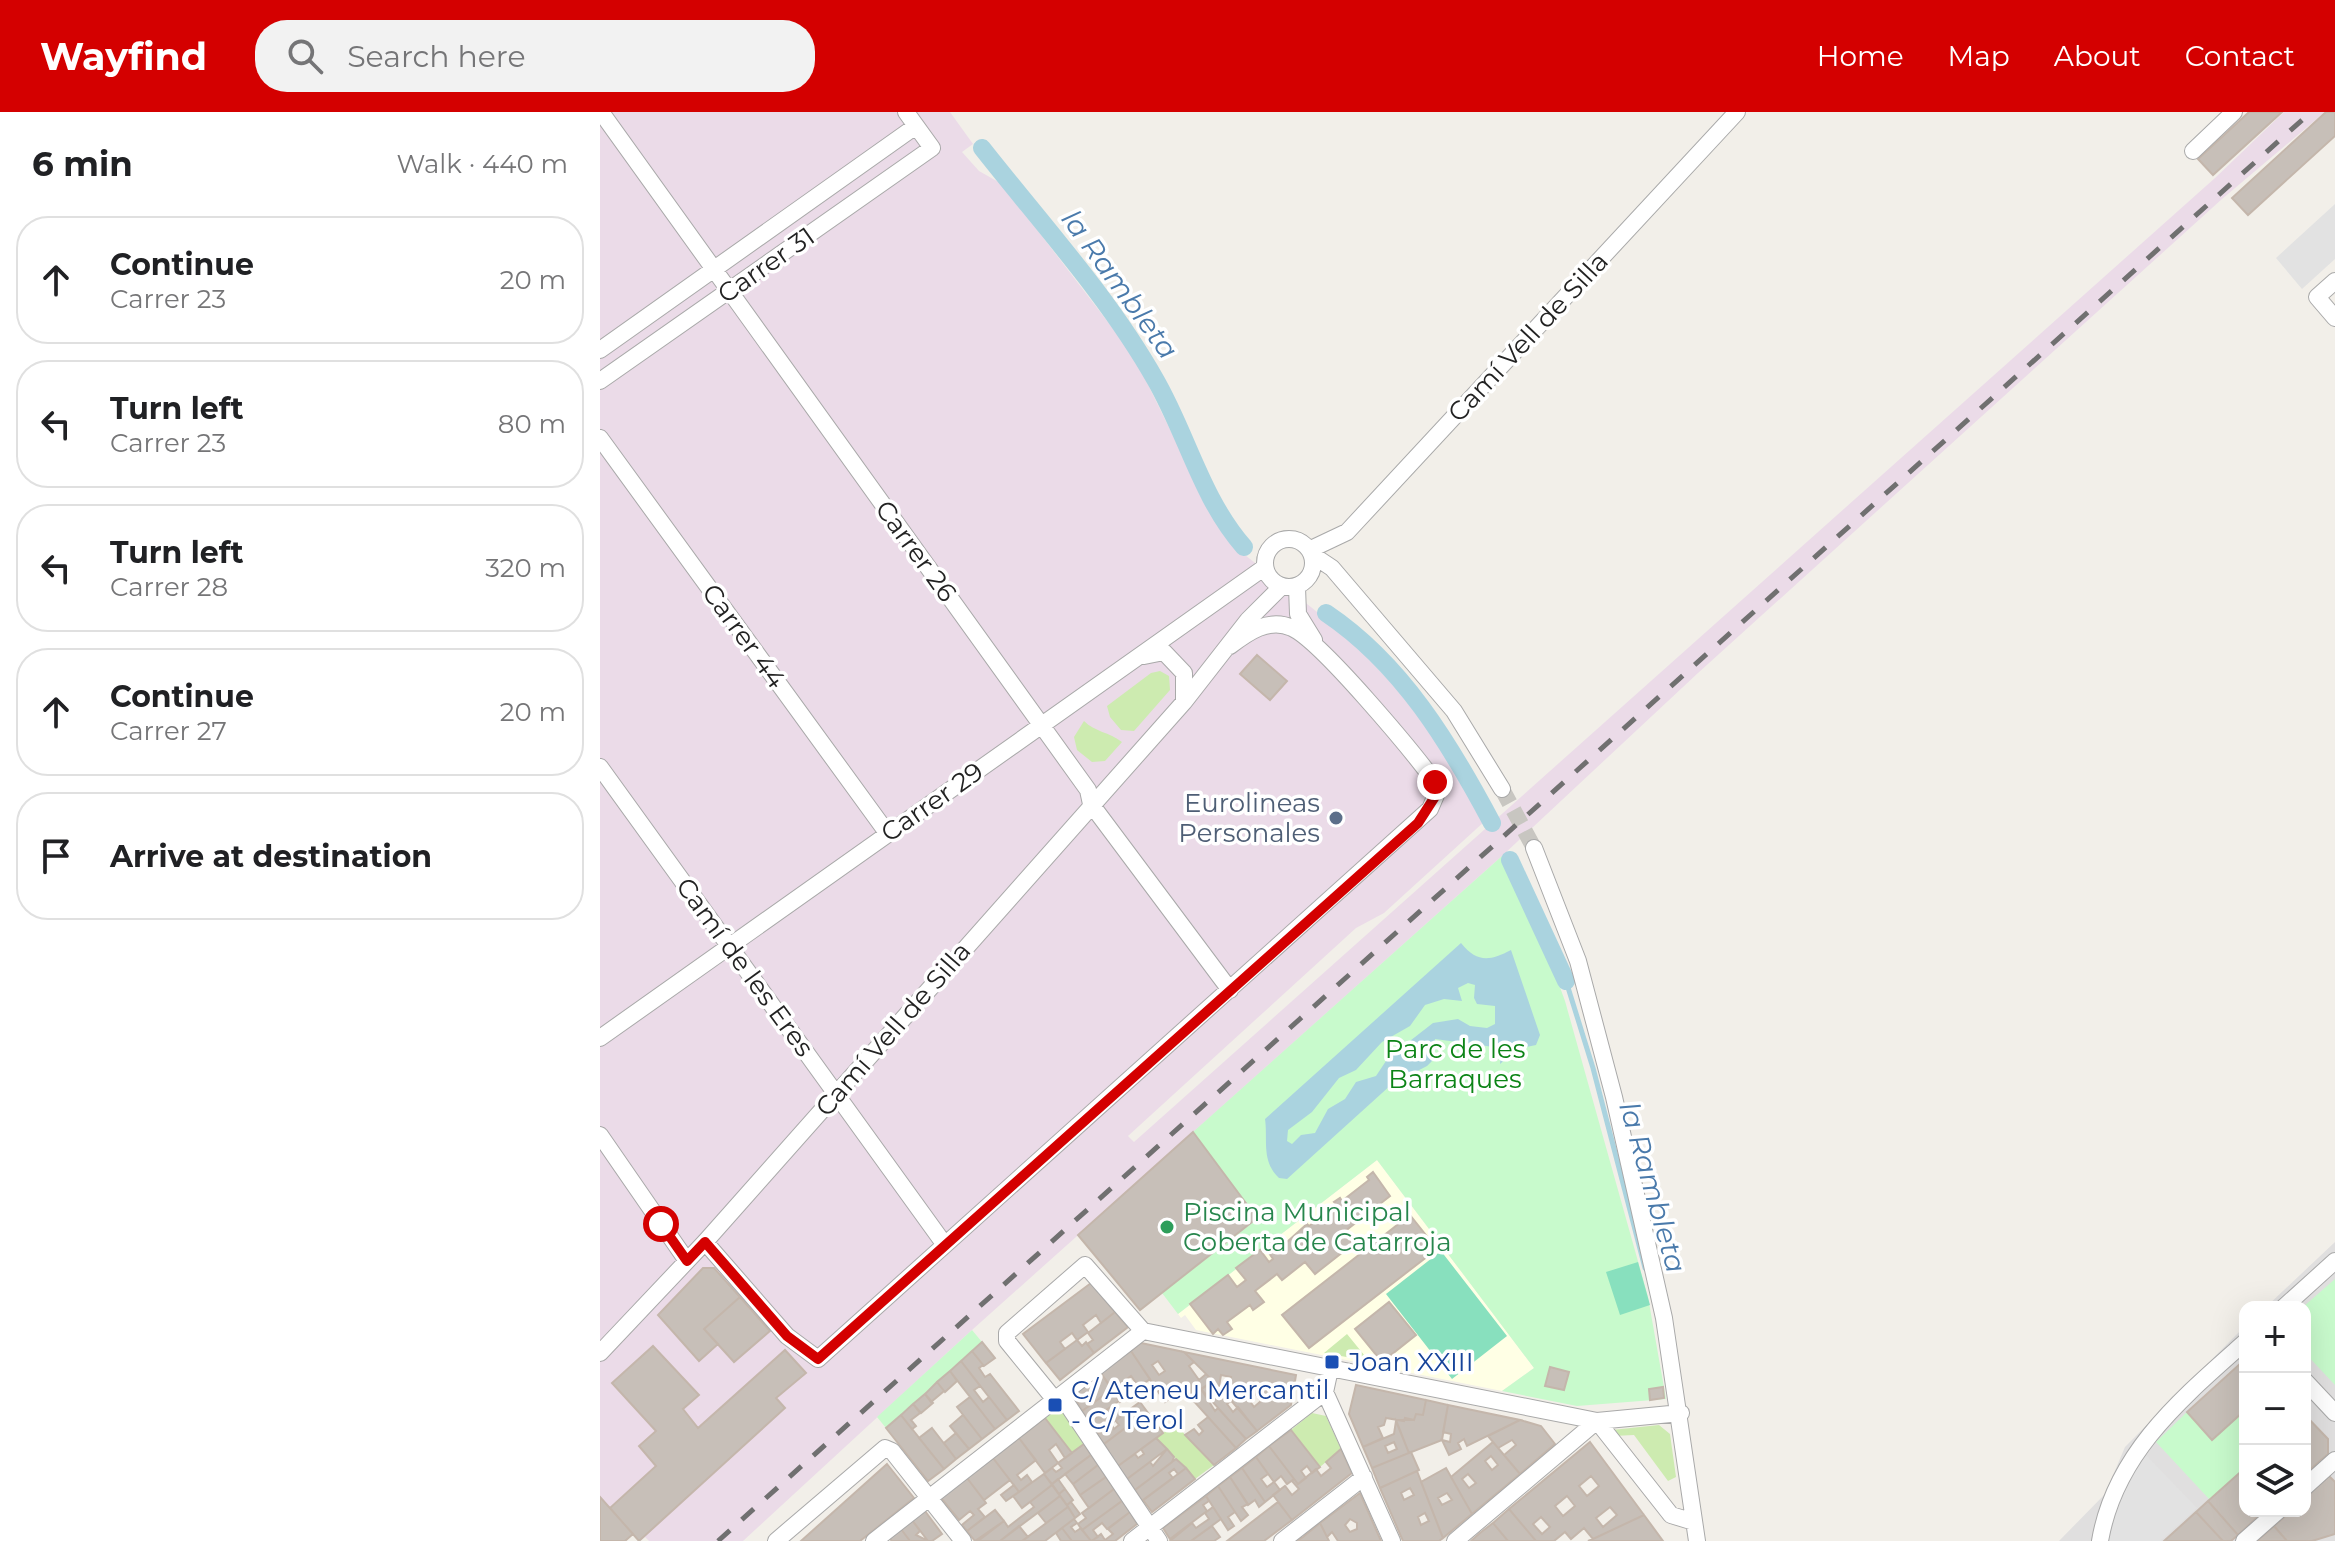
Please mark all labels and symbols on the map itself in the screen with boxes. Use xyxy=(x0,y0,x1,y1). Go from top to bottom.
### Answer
water label: la Rambleta xyxy=(1054,203,1186,365)
street label: Carrer 31 xyxy=(711,220,821,310)
street label: Camí Vell de Silla xyxy=(1441,245,1615,429)
street label: Carrer 26 xyxy=(869,494,964,608)
street label: Carrer 44 xyxy=(695,578,793,694)
street label: Carrer 29 xyxy=(875,755,989,849)
route end xyxy=(1417,764,1453,800)
place label: Eurolineas Personales xyxy=(1178,787,1320,849)
marker: Eurolineas Personales xyxy=(1327,809,1345,827)
street label: Camí de les Eres xyxy=(669,871,821,1063)
street label: Camí Vell de Silla xyxy=(809,935,977,1123)
park label: Parc de les Barraques xyxy=(1385,1033,1525,1095)
water label: la Rambleta xyxy=(1612,1098,1694,1276)
place label: Piscina Municipal Coberta de Catarroja xyxy=(1183,1196,1452,1258)
route start xyxy=(643,1206,679,1242)
marker: Piscina Municipal Coberta de Catarroja xyxy=(1158,1218,1176,1236)
place label: Joan XXIII xyxy=(1347,1346,1474,1378)
marker: Joan XXIII xyxy=(1323,1353,1341,1371)
place label: C/ Ateneu Mercantil - C/ Terol xyxy=(1071,1374,1330,1436)
marker: C/ Ateneu Mercantil - C/ Terol xyxy=(1046,1396,1064,1414)

